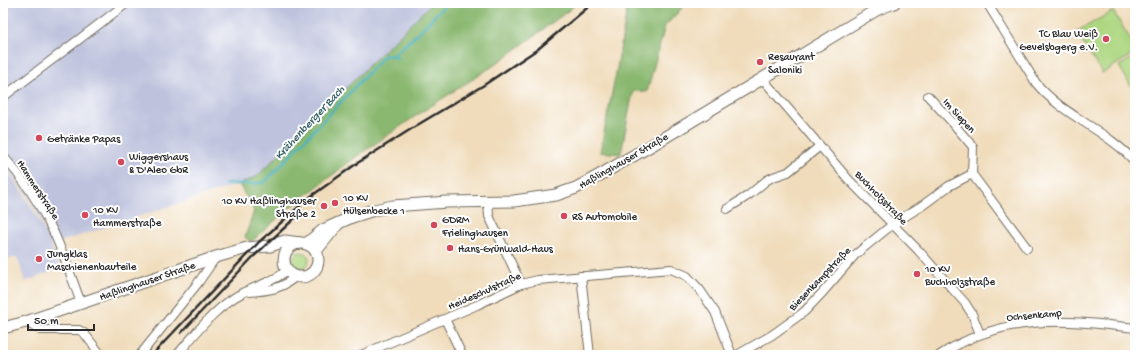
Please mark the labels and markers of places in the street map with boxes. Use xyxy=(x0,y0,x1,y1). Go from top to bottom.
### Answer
place label: TC Blau Weiß Gevelsbgerg e.V. xyxy=(1019,29,1098,54)
marker: TC Blau Weiß Gevelsbgerg e.V. xyxy=(1101,34,1111,44)
place label: Resaurant Saloniki xyxy=(768,52,816,77)
marker: Resaurant Saloniki xyxy=(755,57,765,67)
marker: Getränke Papas xyxy=(34,133,44,143)
place label: Getränke Papas xyxy=(47,134,121,146)
place label: Wiggershaus & D'Aleo GbR xyxy=(129,152,189,177)
marker: Wiggershaus & D'Aleo GbR xyxy=(116,157,126,167)
place label: 10 KV Hülsenbecke 1 xyxy=(342,193,405,218)
place label: 10 KV Haßlinghauser Straße 2 xyxy=(221,196,317,221)
marker: 10 KV Hülsenbecke 1 xyxy=(330,198,340,208)
marker: 10 KV Haßlinghauser Straße 2 xyxy=(319,201,329,211)
place label: 10 KV Hammerstraße xyxy=(92,205,162,230)
marker: 10 KV Hammerstraße xyxy=(80,210,90,220)
marker: RS Automobile xyxy=(559,211,569,221)
place label: RS Automobile xyxy=(572,212,637,224)
place label: GDRM Frielinghausen xyxy=(441,215,509,240)
marker: GDRM Frielinghausen xyxy=(429,220,439,230)
marker: Hans-Grünwald-Haus xyxy=(445,243,455,253)
place label: Hans-Grünwald-Haus xyxy=(458,244,554,256)
place label: Jungklas Maschienenbauteile xyxy=(47,249,137,274)
marker: Jungklas Maschienenbauteile xyxy=(34,254,44,264)
place label: 10 KV Buchholzstraße xyxy=(924,264,996,289)
marker: 10 KV Buchholzstraße xyxy=(912,269,922,279)

